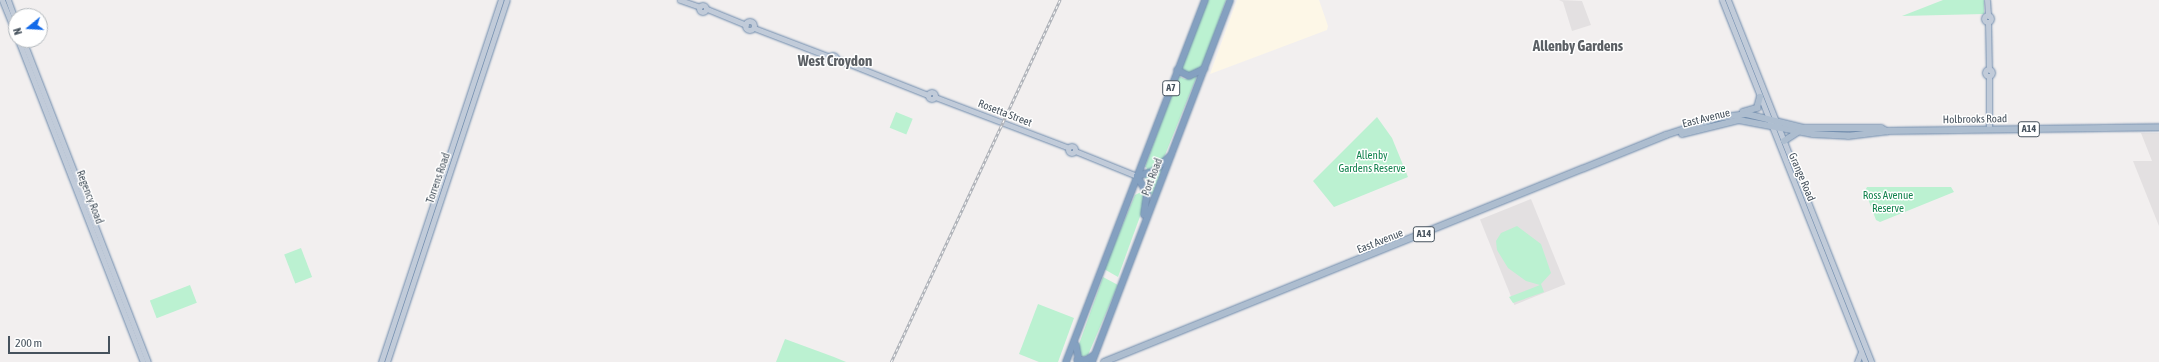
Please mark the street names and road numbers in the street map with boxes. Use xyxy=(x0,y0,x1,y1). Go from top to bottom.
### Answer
road number: A7 xyxy=(1162,80,1180,96)
street label: Rosetta Street xyxy=(976,97,1034,129)
street label: East Avenue xyxy=(1681,106,1731,130)
street label: Holbrooks Road xyxy=(1943,112,2007,126)
road number: A14 xyxy=(2017,121,2041,137)
street label: Torrens Road xyxy=(423,151,453,205)
street label: Grange Road xyxy=(1786,151,1818,203)
street label: Port Road xyxy=(1139,156,1165,198)
street label: Regency Road xyxy=(74,168,106,226)
street label: East Avenue xyxy=(1355,226,1405,256)
road number: A14 xyxy=(1412,226,1436,242)

